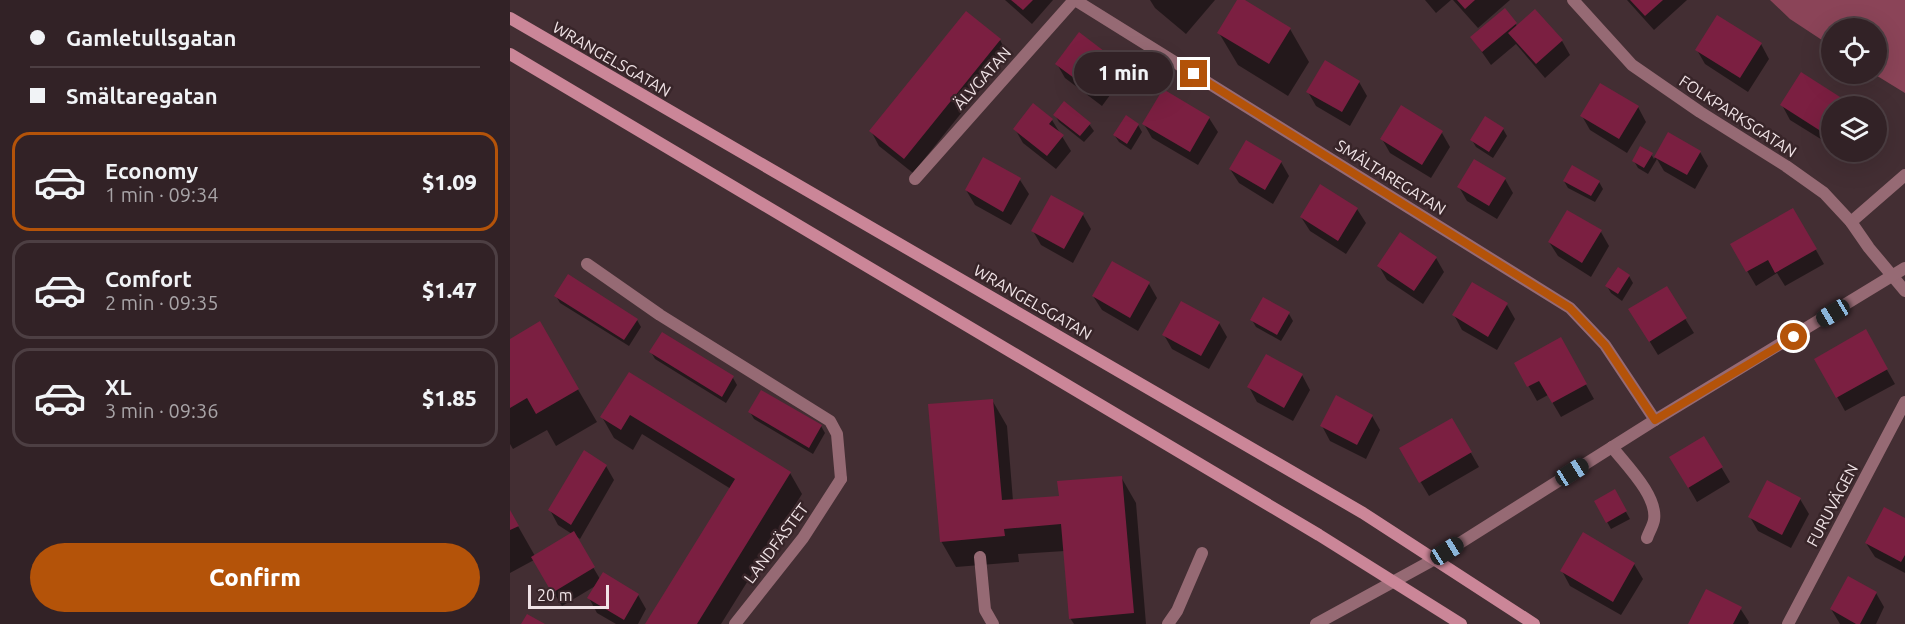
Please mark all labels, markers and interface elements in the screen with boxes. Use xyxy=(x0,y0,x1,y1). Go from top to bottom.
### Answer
street label: WRANGELSGATAN xyxy=(550,18,674,100)
map controls xyxy=(1821,18,1887,162)
button: locate xyxy=(1821,18,1887,84)
text: Gamletullsgatan xyxy=(66,25,236,50)
street label: ÄLVGATAN xyxy=(950,43,1014,113)
callout: 1 min xyxy=(1074,53,1173,95)
route end xyxy=(1180,60,1207,87)
text: 1 min xyxy=(1098,61,1149,84)
street label: FOLKPARKSGATAN xyxy=(1676,71,1800,161)
text: Smältaregatan xyxy=(66,83,218,108)
button: layers xyxy=(1821,96,1887,162)
street label: SMÄLTAREGATAN xyxy=(1333,136,1449,218)
icon: car xyxy=(33,155,87,209)
text: Economy xyxy=(105,158,198,183)
text: $1.09 xyxy=(422,169,477,194)
text: 1 min · 09:34 xyxy=(105,183,219,206)
street label: WRANGELSGATAN xyxy=(971,261,1095,343)
icon: car xyxy=(33,263,87,317)
text: Comfort xyxy=(105,266,192,291)
text: $1.47 xyxy=(422,277,477,302)
text: 2 min · 09:35 xyxy=(105,291,219,314)
car xyxy=(1813,296,1853,330)
route start xyxy=(1780,323,1807,350)
icon: car xyxy=(33,371,87,425)
text: XL xyxy=(105,374,132,399)
text: $1.85 xyxy=(422,385,477,410)
text: 3 min · 09:36 xyxy=(105,399,219,422)
car xyxy=(1552,455,1592,489)
street label: FURUVÄGEN xyxy=(1803,461,1861,549)
street label: LANDFÄSTET xyxy=(740,499,812,586)
car xyxy=(1427,534,1467,568)
button: Confirm xyxy=(30,543,480,612)
scale bar xyxy=(528,582,609,610)
text: 20 m xyxy=(537,586,573,604)

